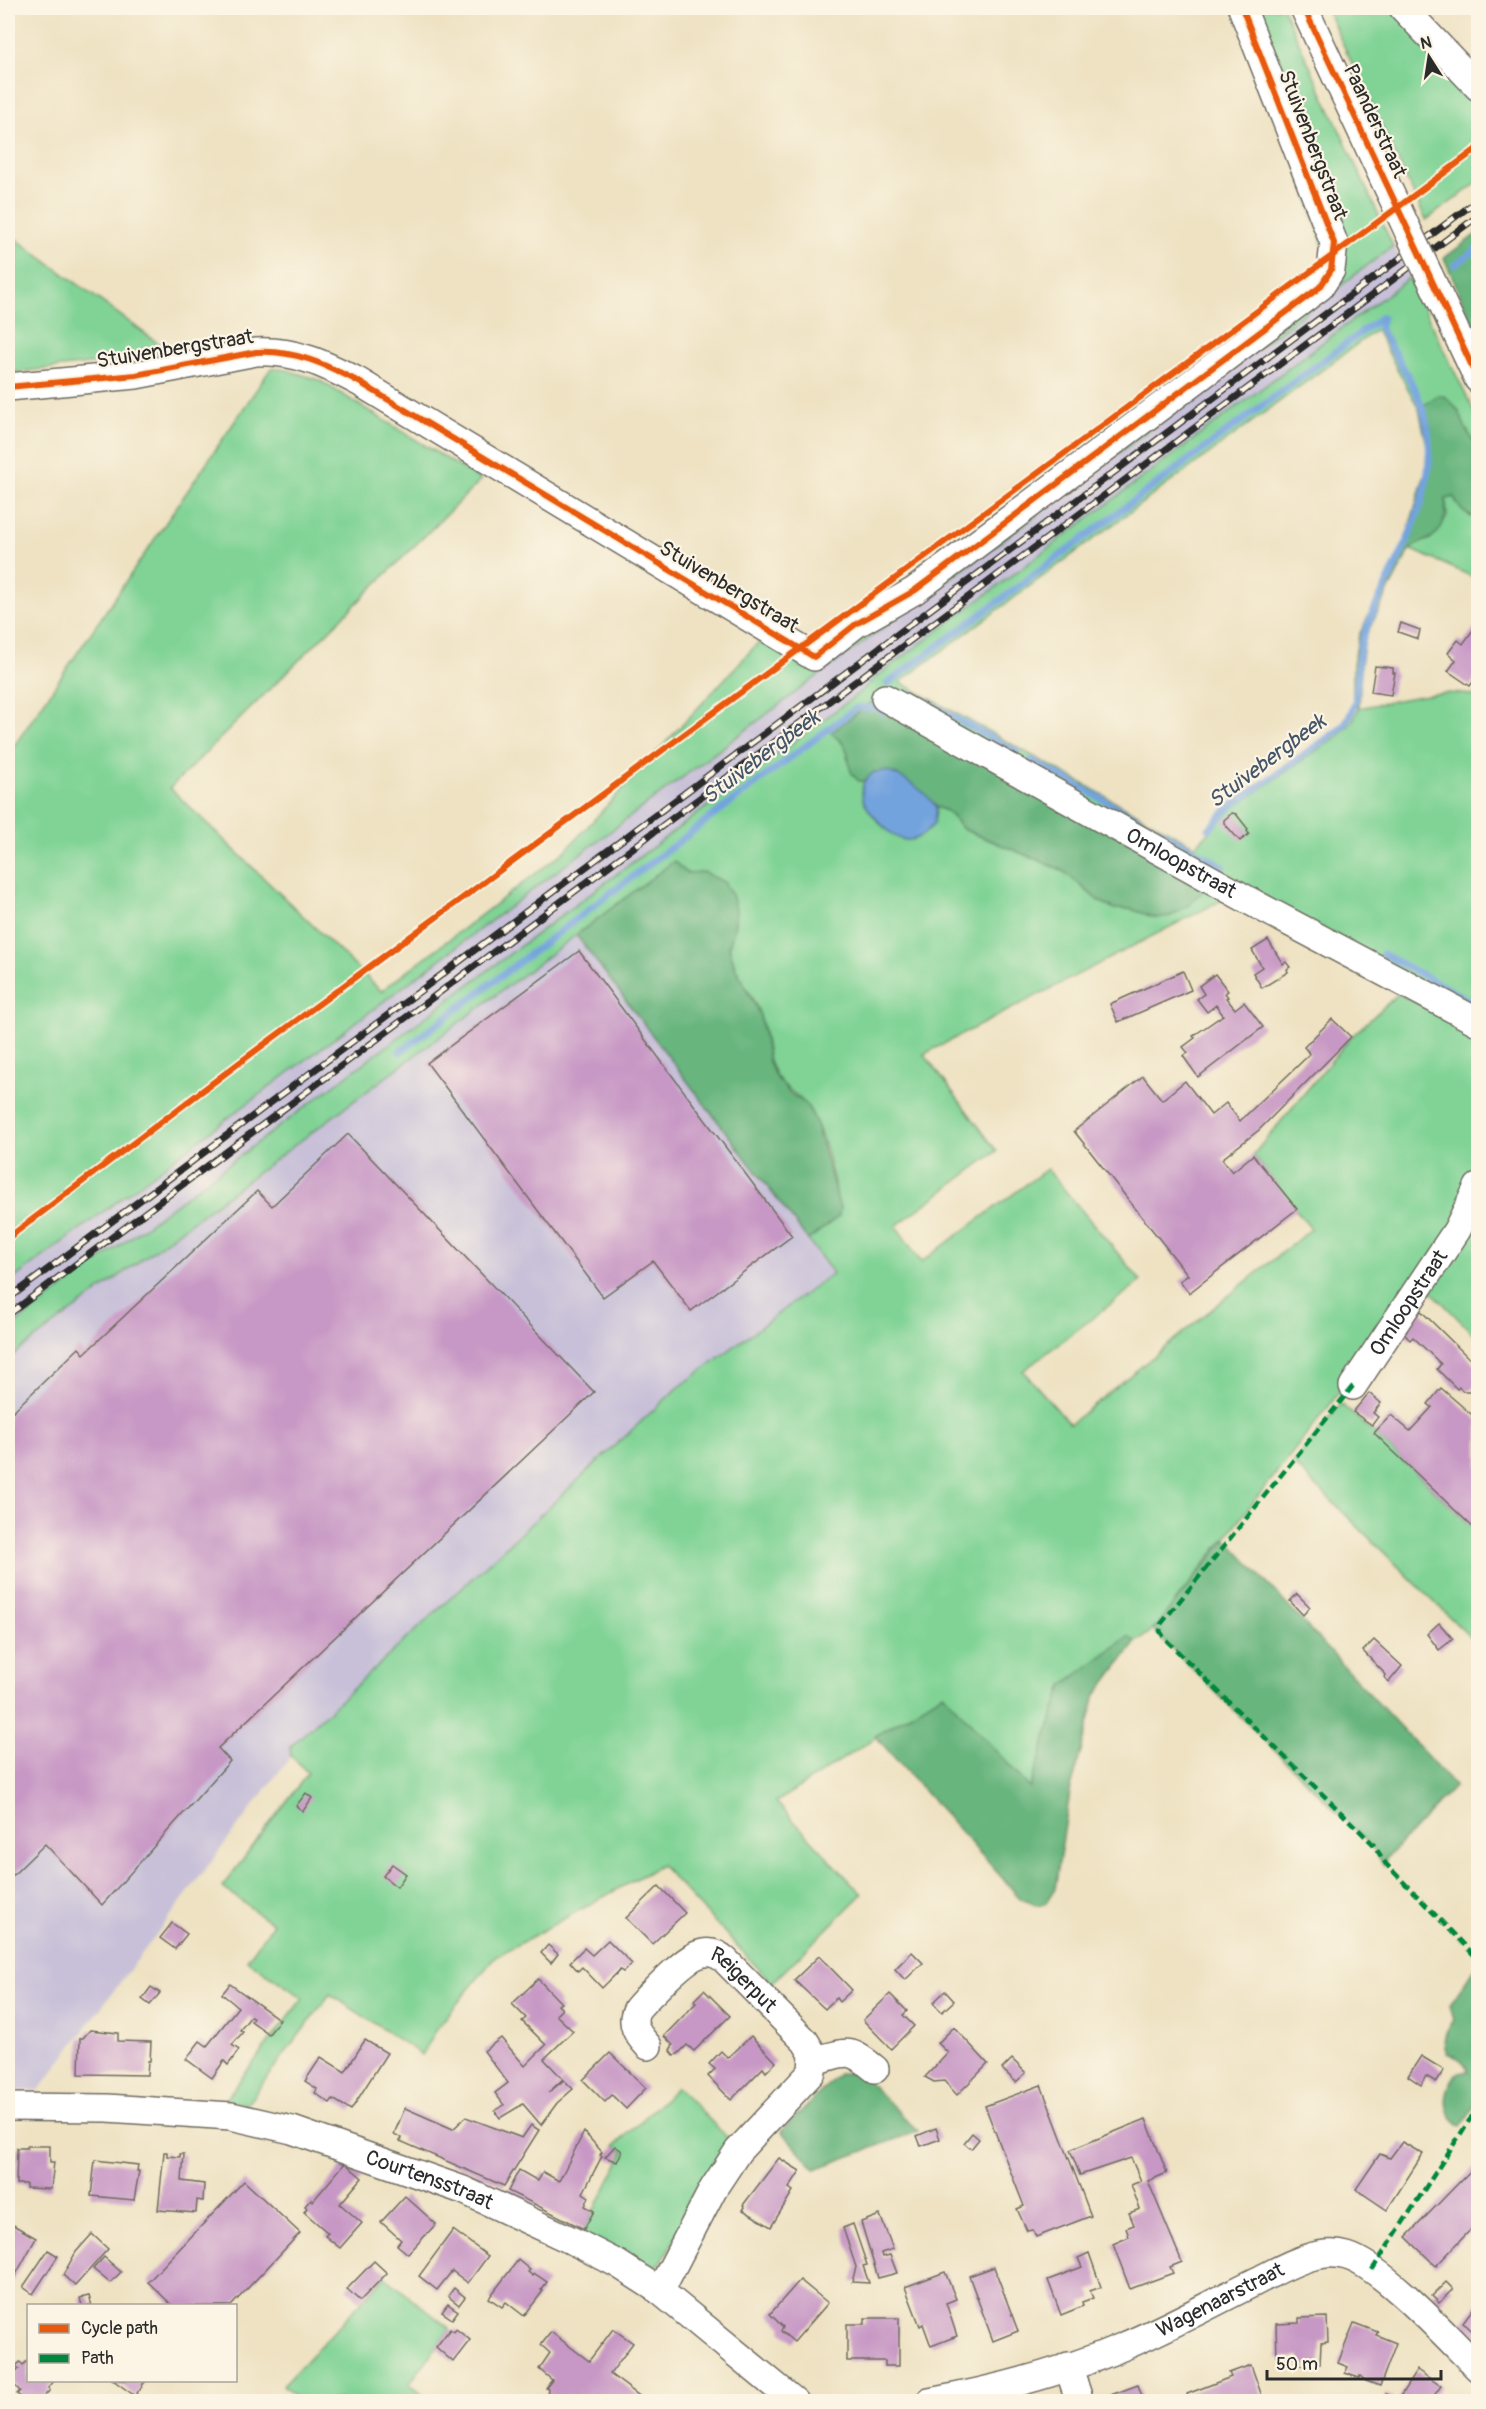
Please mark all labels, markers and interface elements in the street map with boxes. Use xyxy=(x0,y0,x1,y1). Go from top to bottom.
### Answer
north arrow xyxy=(1399,27,1459,87)
text: N xyxy=(1419,32,1434,54)
street label: Paanderstraat xyxy=(1337,60,1413,183)
street label: Stuivenbergstraat xyxy=(1272,66,1354,224)
street label: Stuivenbergstraat xyxy=(95,323,256,375)
street label: Stuivenbergstraat xyxy=(654,535,804,640)
water label: Stuivebergbeek xyxy=(697,703,827,810)
water label: Stuivebergbeek xyxy=(1203,707,1333,814)
street label: Omloopstraat xyxy=(1121,821,1242,905)
street label: Omloopstraat xyxy=(1363,1244,1454,1361)
street label: Reigerput xyxy=(706,1940,783,2019)
street label: Courtensstraat xyxy=(362,2143,498,2216)
street label: Wagenaarstraat xyxy=(1152,2256,1289,2343)
legend xyxy=(27,2304,237,2382)
text: Cycle path xyxy=(81,2317,158,2340)
scale bar xyxy=(1267,2343,1441,2381)
text: Path xyxy=(81,2347,114,2370)
text: 50 m xyxy=(1276,2353,1318,2376)

